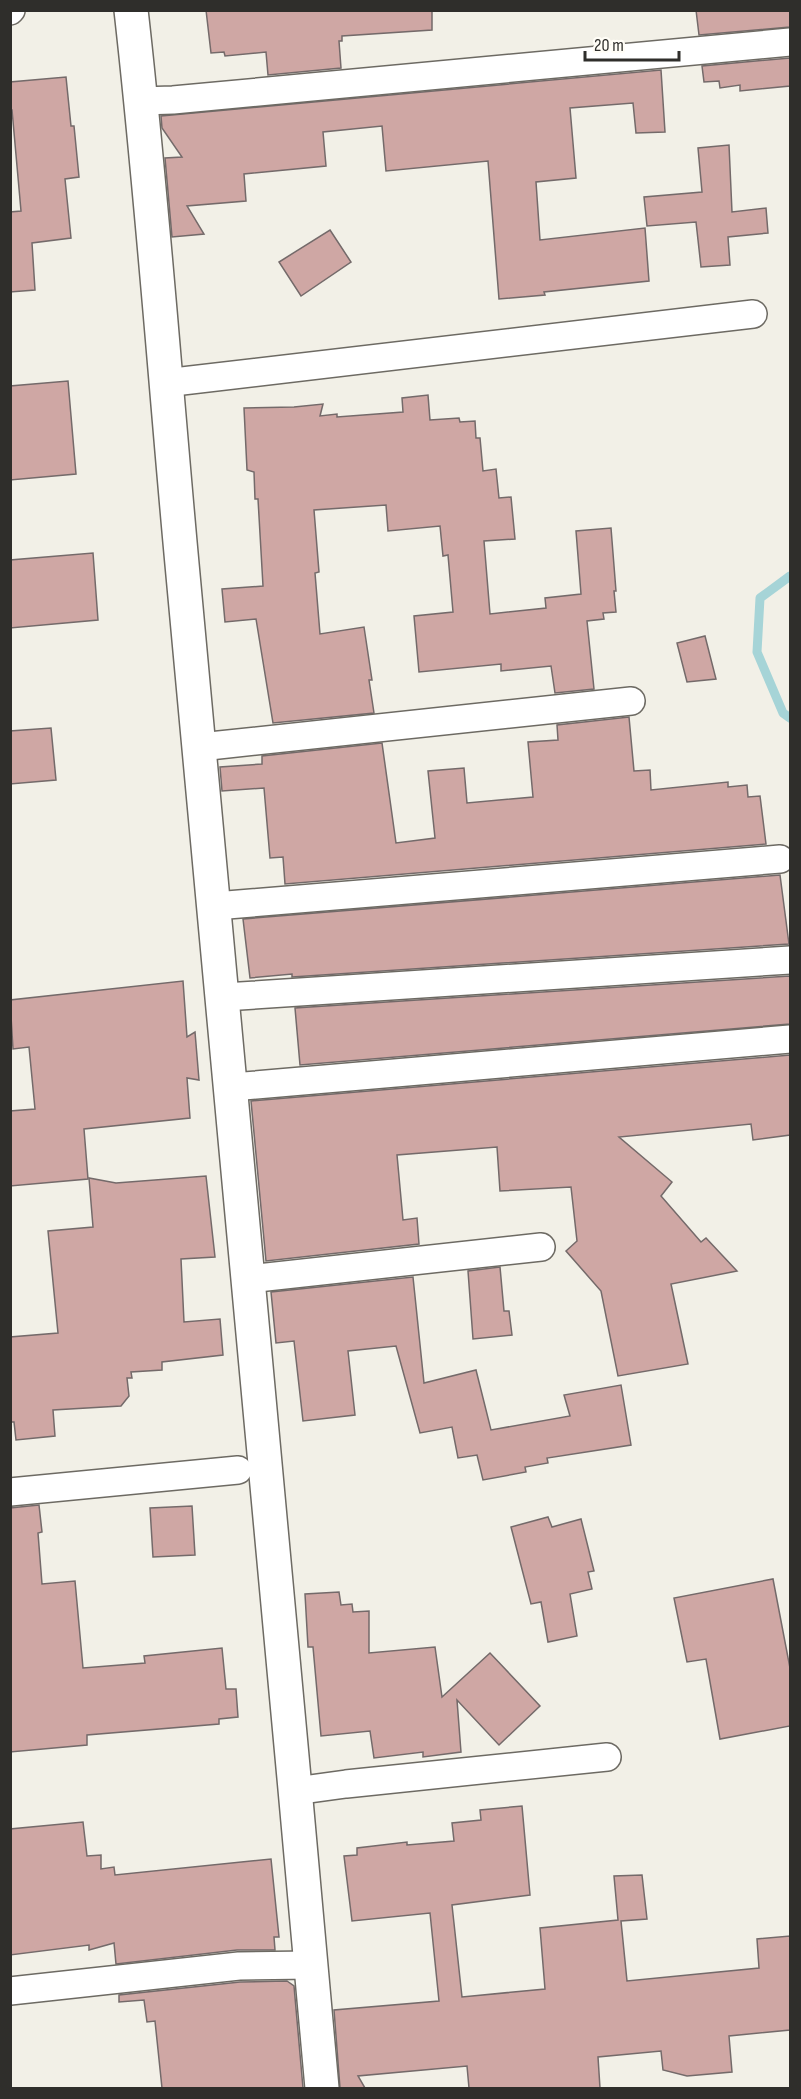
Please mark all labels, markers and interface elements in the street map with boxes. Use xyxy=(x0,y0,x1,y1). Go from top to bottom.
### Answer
scale bar xyxy=(585,24,680,62)
text: 20 m xyxy=(594,35,624,56)

